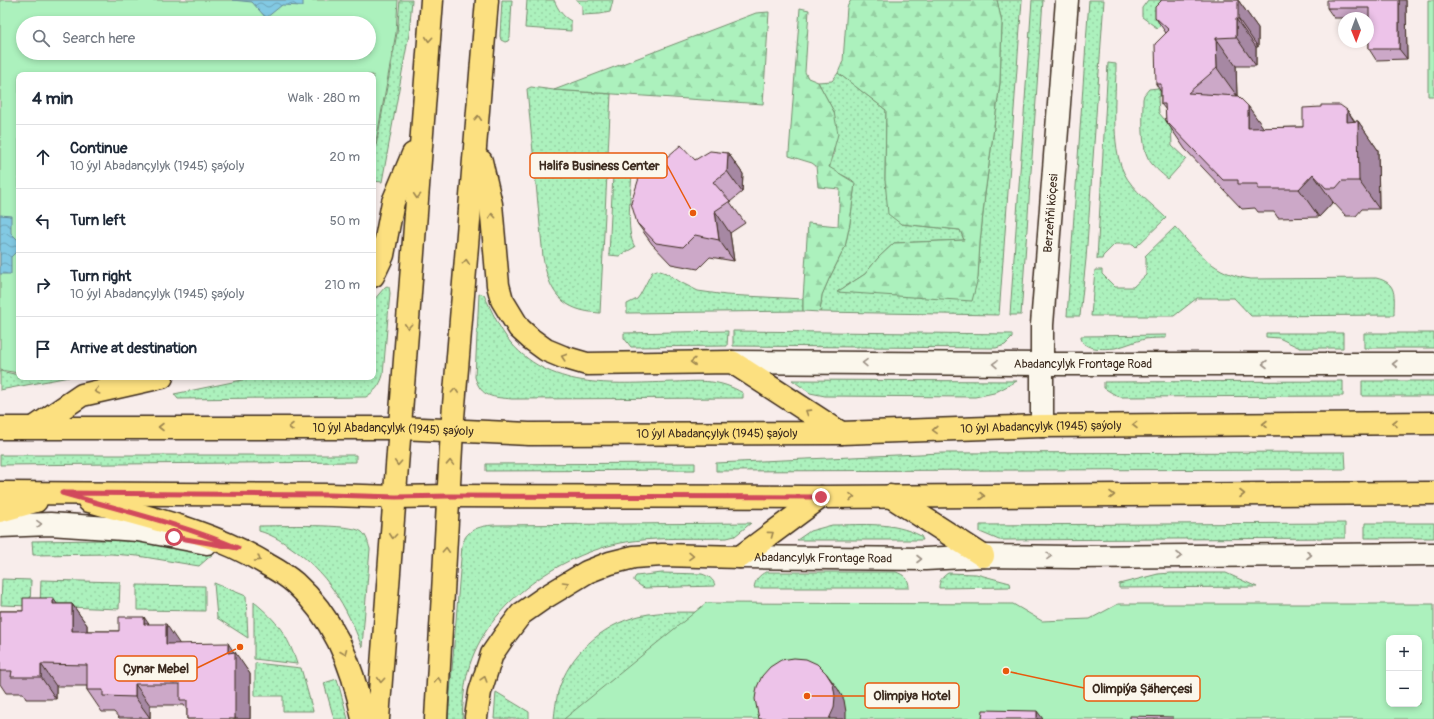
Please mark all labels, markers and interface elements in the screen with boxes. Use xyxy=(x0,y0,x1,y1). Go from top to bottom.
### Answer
north arrow xyxy=(1338,12,1374,48)
search box xyxy=(16,16,376,60)
icon: search xyxy=(30,27,52,49)
text: Search here xyxy=(62,29,135,48)
one-way arrow xyxy=(424,36,433,42)
text: 4 min xyxy=(32,88,73,109)
text: Walk · 280 m xyxy=(287,90,360,106)
one-way arrow xyxy=(474,115,483,121)
text: Continue xyxy=(70,139,128,158)
icon: ahead xyxy=(32,146,54,168)
text: 20 m xyxy=(329,149,360,165)
callout: Halifa Business Center xyxy=(530,153,667,178)
text: 10 ýyl Abadançylyk (1945) şaýoly xyxy=(70,158,244,174)
text: Halifa Business Center xyxy=(538,158,660,174)
street label: Berzeňňi köçesi xyxy=(1041,173,1062,253)
one-way arrow xyxy=(412,193,421,199)
icon: left xyxy=(32,210,54,232)
text: Turn left xyxy=(70,211,126,230)
text: 50 m xyxy=(330,213,360,229)
one-way arrow xyxy=(487,213,496,219)
one-way arrow xyxy=(462,259,471,265)
text: Turn right xyxy=(70,267,131,286)
icon: right xyxy=(32,274,54,296)
text: 210 m xyxy=(324,277,360,293)
text: 10 ýyl Abadançylyk (1945) şaýoly xyxy=(70,286,244,302)
one-way arrow xyxy=(403,323,412,329)
icon: arrive xyxy=(32,338,54,360)
text: Arrive at destination xyxy=(70,339,197,358)
one-way arrow xyxy=(561,353,568,362)
street label: Abadancylyk Frontage Road xyxy=(1014,357,1152,372)
one-way arrow xyxy=(690,358,696,366)
one-way arrow xyxy=(862,359,868,367)
one-way arrow xyxy=(992,360,998,368)
one-way arrow xyxy=(1262,360,1268,368)
one-way arrow xyxy=(1392,360,1398,368)
one-way arrow xyxy=(94,387,100,395)
one-way arrow xyxy=(450,388,459,394)
one-way arrow xyxy=(805,409,812,416)
street label: 10 ýyl Abadançylyk (1945) şaýoly xyxy=(960,418,1121,437)
one-way arrow xyxy=(1392,419,1398,427)
one-way arrow xyxy=(1262,420,1268,428)
street label: 10 ýyl Abadançylyk (1945) şaýoly xyxy=(312,421,474,439)
one-way arrow xyxy=(1132,421,1138,430)
one-way arrow xyxy=(158,423,164,431)
one-way arrow xyxy=(288,423,294,431)
street label: 10 ýyl Abadançylyk (1945) şaýoly xyxy=(636,426,797,442)
one-way arrow xyxy=(932,426,938,434)
one-way arrow xyxy=(393,459,402,466)
one-way arrow xyxy=(446,460,455,466)
route end xyxy=(812,488,830,506)
one-way arrow xyxy=(1239,490,1245,498)
one-way arrow xyxy=(1109,491,1115,499)
one-way arrow xyxy=(979,492,985,500)
one-way arrow xyxy=(849,493,855,501)
one-way arrow xyxy=(36,520,42,529)
route start xyxy=(165,528,183,546)
one-way arrow xyxy=(767,532,774,539)
one-way arrow xyxy=(388,533,397,539)
one-way arrow xyxy=(442,547,450,553)
street label: Abadancylyk Frontage Road xyxy=(754,550,892,567)
one-way arrow xyxy=(1306,551,1312,559)
one-way arrow xyxy=(688,552,694,560)
one-way arrow xyxy=(1046,552,1052,560)
one-way arrow xyxy=(1176,552,1182,560)
one-way arrow xyxy=(254,554,261,561)
one-way arrow xyxy=(916,555,922,563)
one-way arrow xyxy=(562,581,569,588)
map controls xyxy=(1386,635,1422,707)
button: + xyxy=(1386,635,1422,671)
one-way arrow xyxy=(339,648,347,656)
callout: Çynar Mebel xyxy=(115,656,197,681)
text: Çynar Mebel xyxy=(123,661,189,677)
button: − xyxy=(1386,671,1422,707)
one-way arrow xyxy=(479,675,488,682)
callout: Olimpiýa Şäherçesi xyxy=(1084,676,1200,701)
one-way arrow xyxy=(377,677,386,683)
one-way arrow xyxy=(434,677,443,683)
text: Olimpiýa Şäherçesi xyxy=(1092,681,1193,697)
callout: Olimpiya Hotel xyxy=(865,683,959,708)
text: Olimpiya Hotel xyxy=(873,688,951,704)

